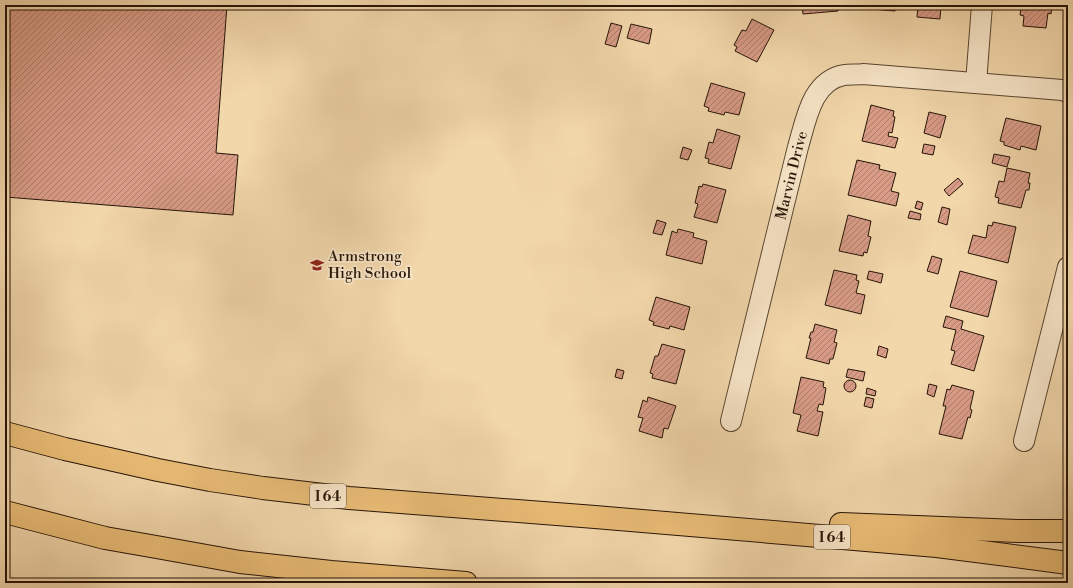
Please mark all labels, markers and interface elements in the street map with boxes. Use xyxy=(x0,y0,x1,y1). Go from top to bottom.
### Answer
street label: Marvin Drive xyxy=(772,129,812,222)
place label: Armstrong High School xyxy=(327,247,412,283)
school or university icon: Armstrong High School xyxy=(309,257,325,273)
road number: I 64 xyxy=(310,484,346,508)
road number: I 64 xyxy=(814,525,850,549)

